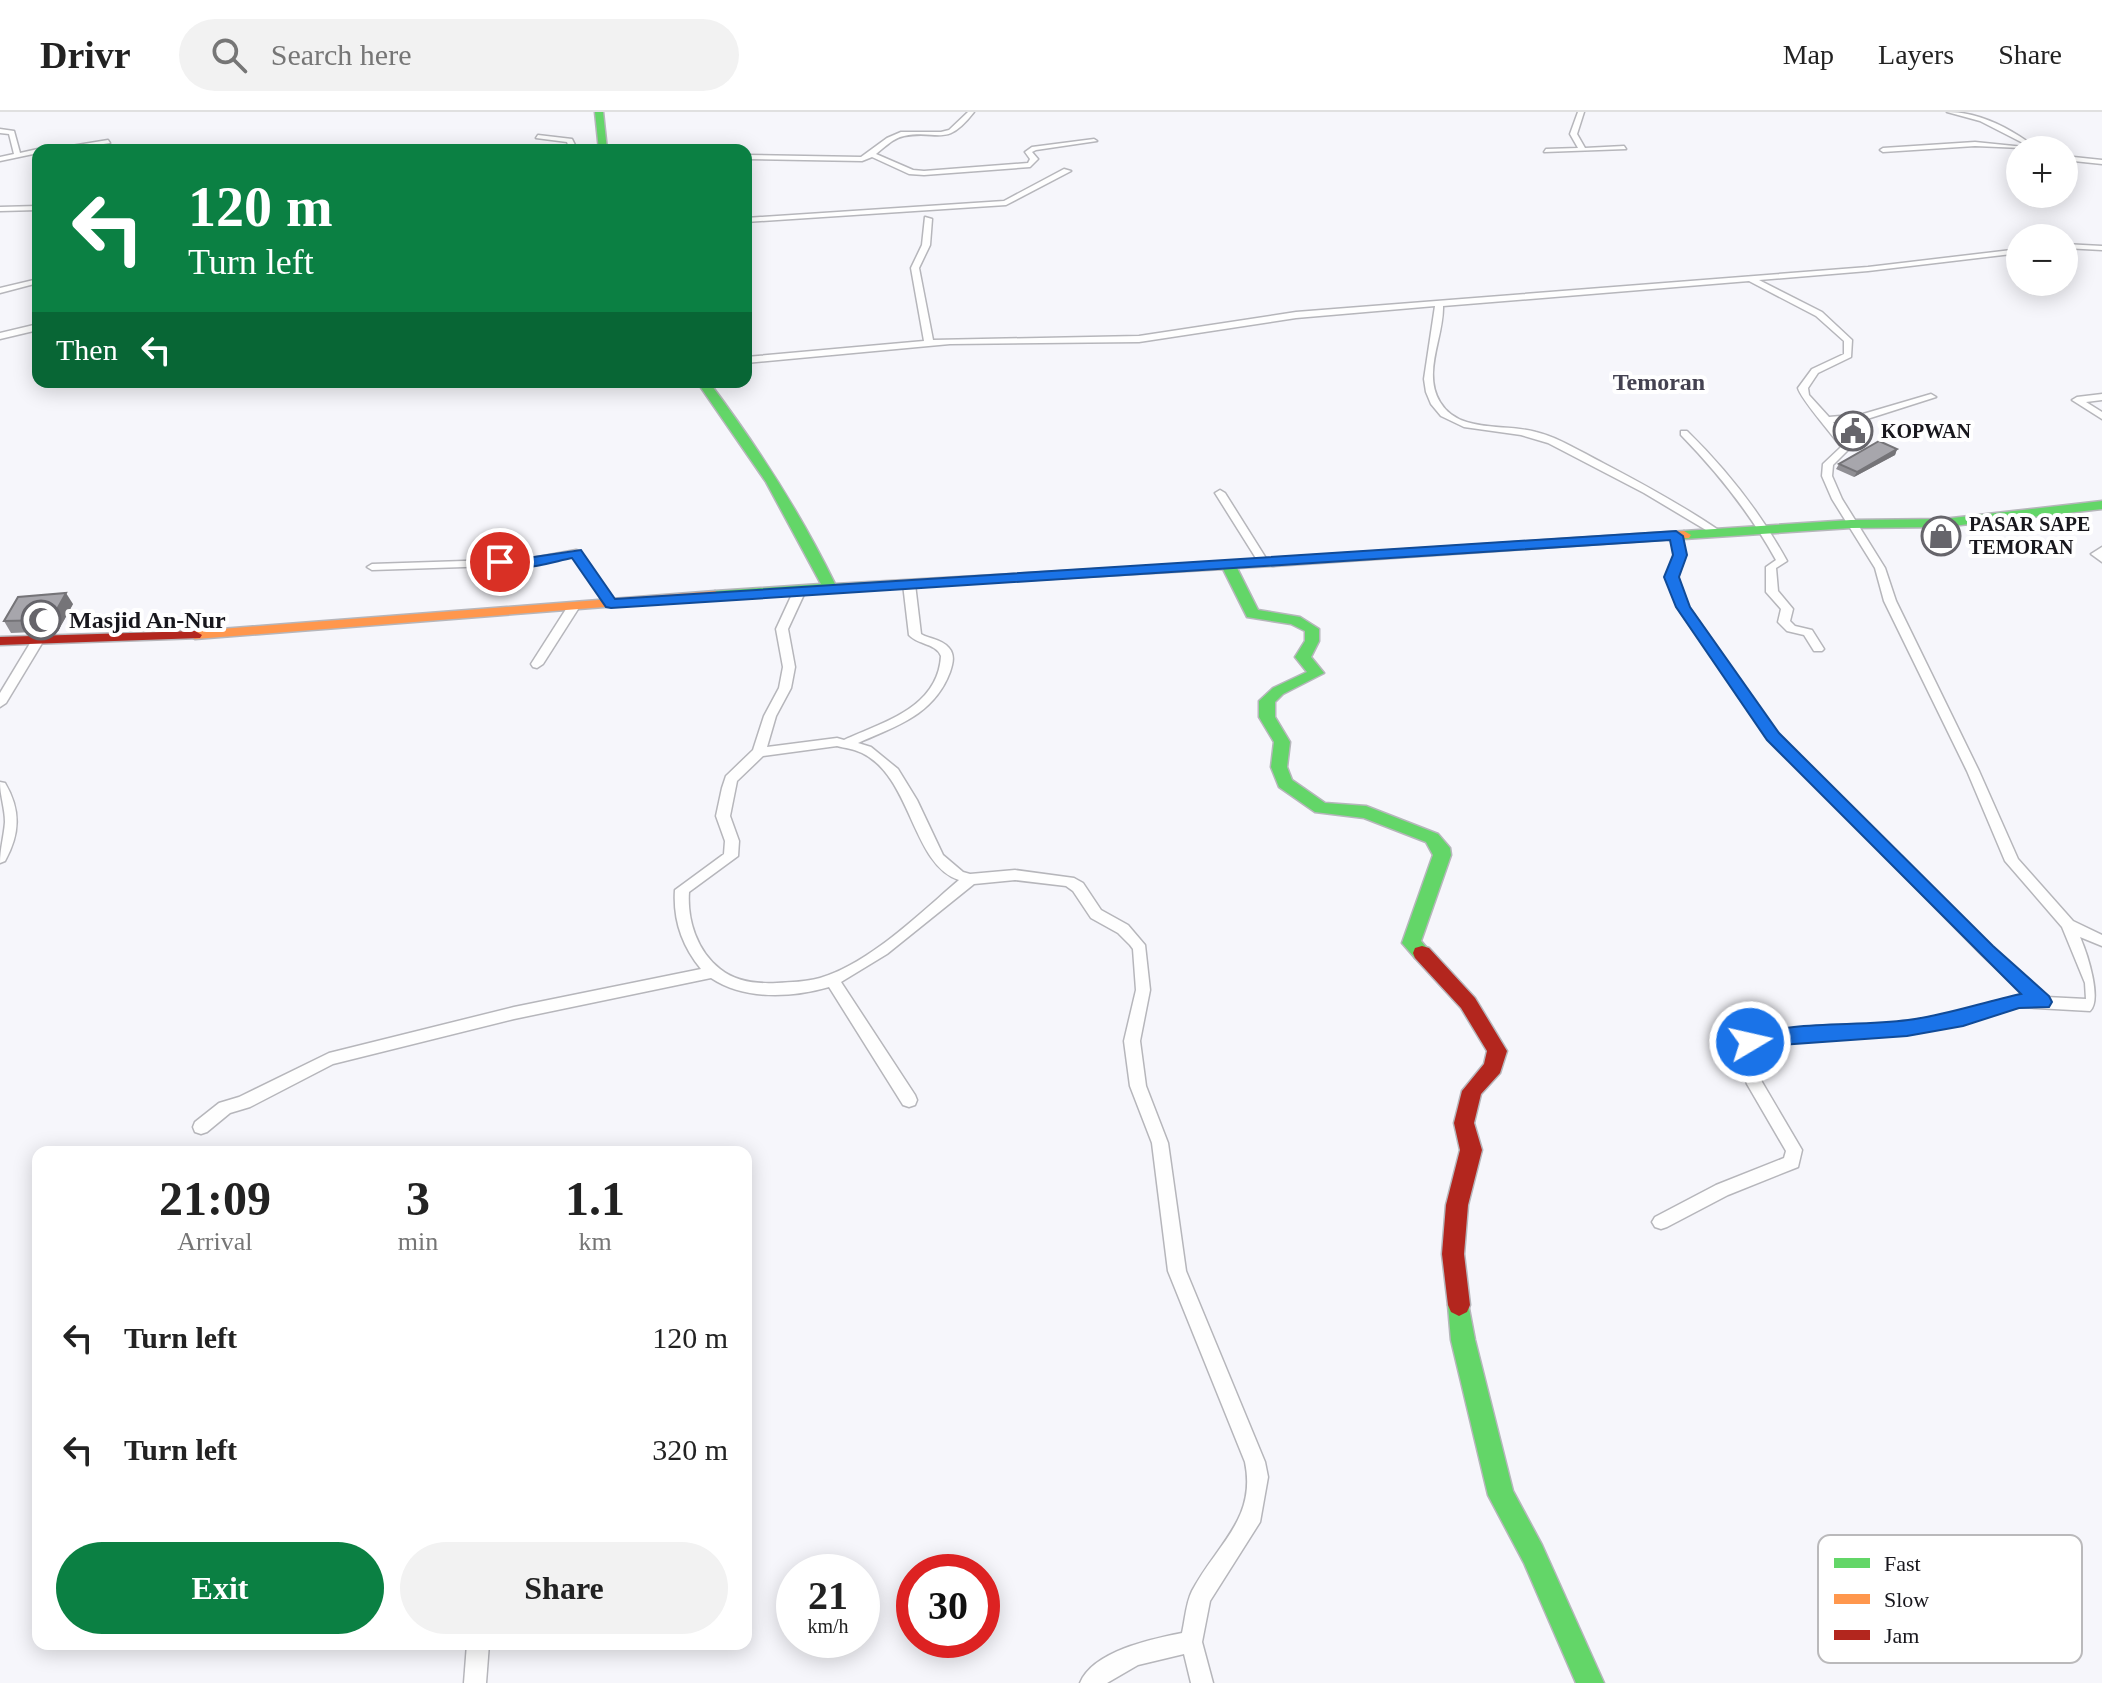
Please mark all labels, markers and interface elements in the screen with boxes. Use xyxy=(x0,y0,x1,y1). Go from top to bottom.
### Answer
search box xyxy=(179,19,739,91)
icon: search xyxy=(207,33,251,77)
text: Drivr xyxy=(40,34,131,76)
text: Search here xyxy=(271,38,411,71)
text: Map xyxy=(1783,39,1834,70)
text: Layers xyxy=(1878,39,1954,70)
text: Share xyxy=(1998,39,2062,70)
map controls xyxy=(2006,136,2078,296)
button: + xyxy=(2006,136,2078,208)
icon: left xyxy=(56,176,160,280)
text: 120 m xyxy=(188,176,333,238)
button: − xyxy=(2006,224,2078,296)
text: Turn left xyxy=(188,242,314,282)
icon: left xyxy=(134,328,178,372)
text: Then xyxy=(56,333,118,366)
district label: Temoran xyxy=(1613,369,1705,395)
public building icon: KOPWAN xyxy=(1832,410,1874,452)
place label: KOPWAN xyxy=(1881,420,1972,442)
place label: PASAR SAPE TEMORAN xyxy=(1969,513,2090,558)
shop icon: PASAR SAPE TEMORAN xyxy=(1920,515,1962,557)
pin xyxy=(466,528,534,596)
icon: arrive xyxy=(478,540,522,584)
mosque icon: Masjid An-Nur xyxy=(20,599,62,641)
place label: Masjid An-Nur xyxy=(69,607,226,633)
position arrow xyxy=(1708,1000,1792,1084)
text: 21:09 xyxy=(159,1172,271,1225)
text: 3 xyxy=(406,1172,430,1225)
text: 1.1 xyxy=(565,1172,625,1225)
text: Arrival xyxy=(177,1227,252,1256)
text: min xyxy=(398,1227,438,1256)
text: km xyxy=(578,1227,612,1256)
icon: left xyxy=(56,1316,100,1360)
text: Turn left xyxy=(124,1321,237,1354)
text: 120 m xyxy=(652,1321,728,1354)
icon: left xyxy=(56,1428,100,1472)
text: Turn left xyxy=(124,1433,237,1466)
text: 320 m xyxy=(652,1433,728,1466)
legend xyxy=(1818,1535,2082,1663)
button: Exit xyxy=(56,1542,384,1634)
button: Share xyxy=(400,1542,728,1634)
text: Fast xyxy=(1884,1551,1921,1576)
speed limit sign: 30 xyxy=(896,1554,1000,1658)
text: 21 xyxy=(808,1573,848,1618)
text: Slow xyxy=(1884,1587,1929,1612)
text: km/h xyxy=(807,1615,849,1637)
text: Jam xyxy=(1884,1623,1919,1648)

